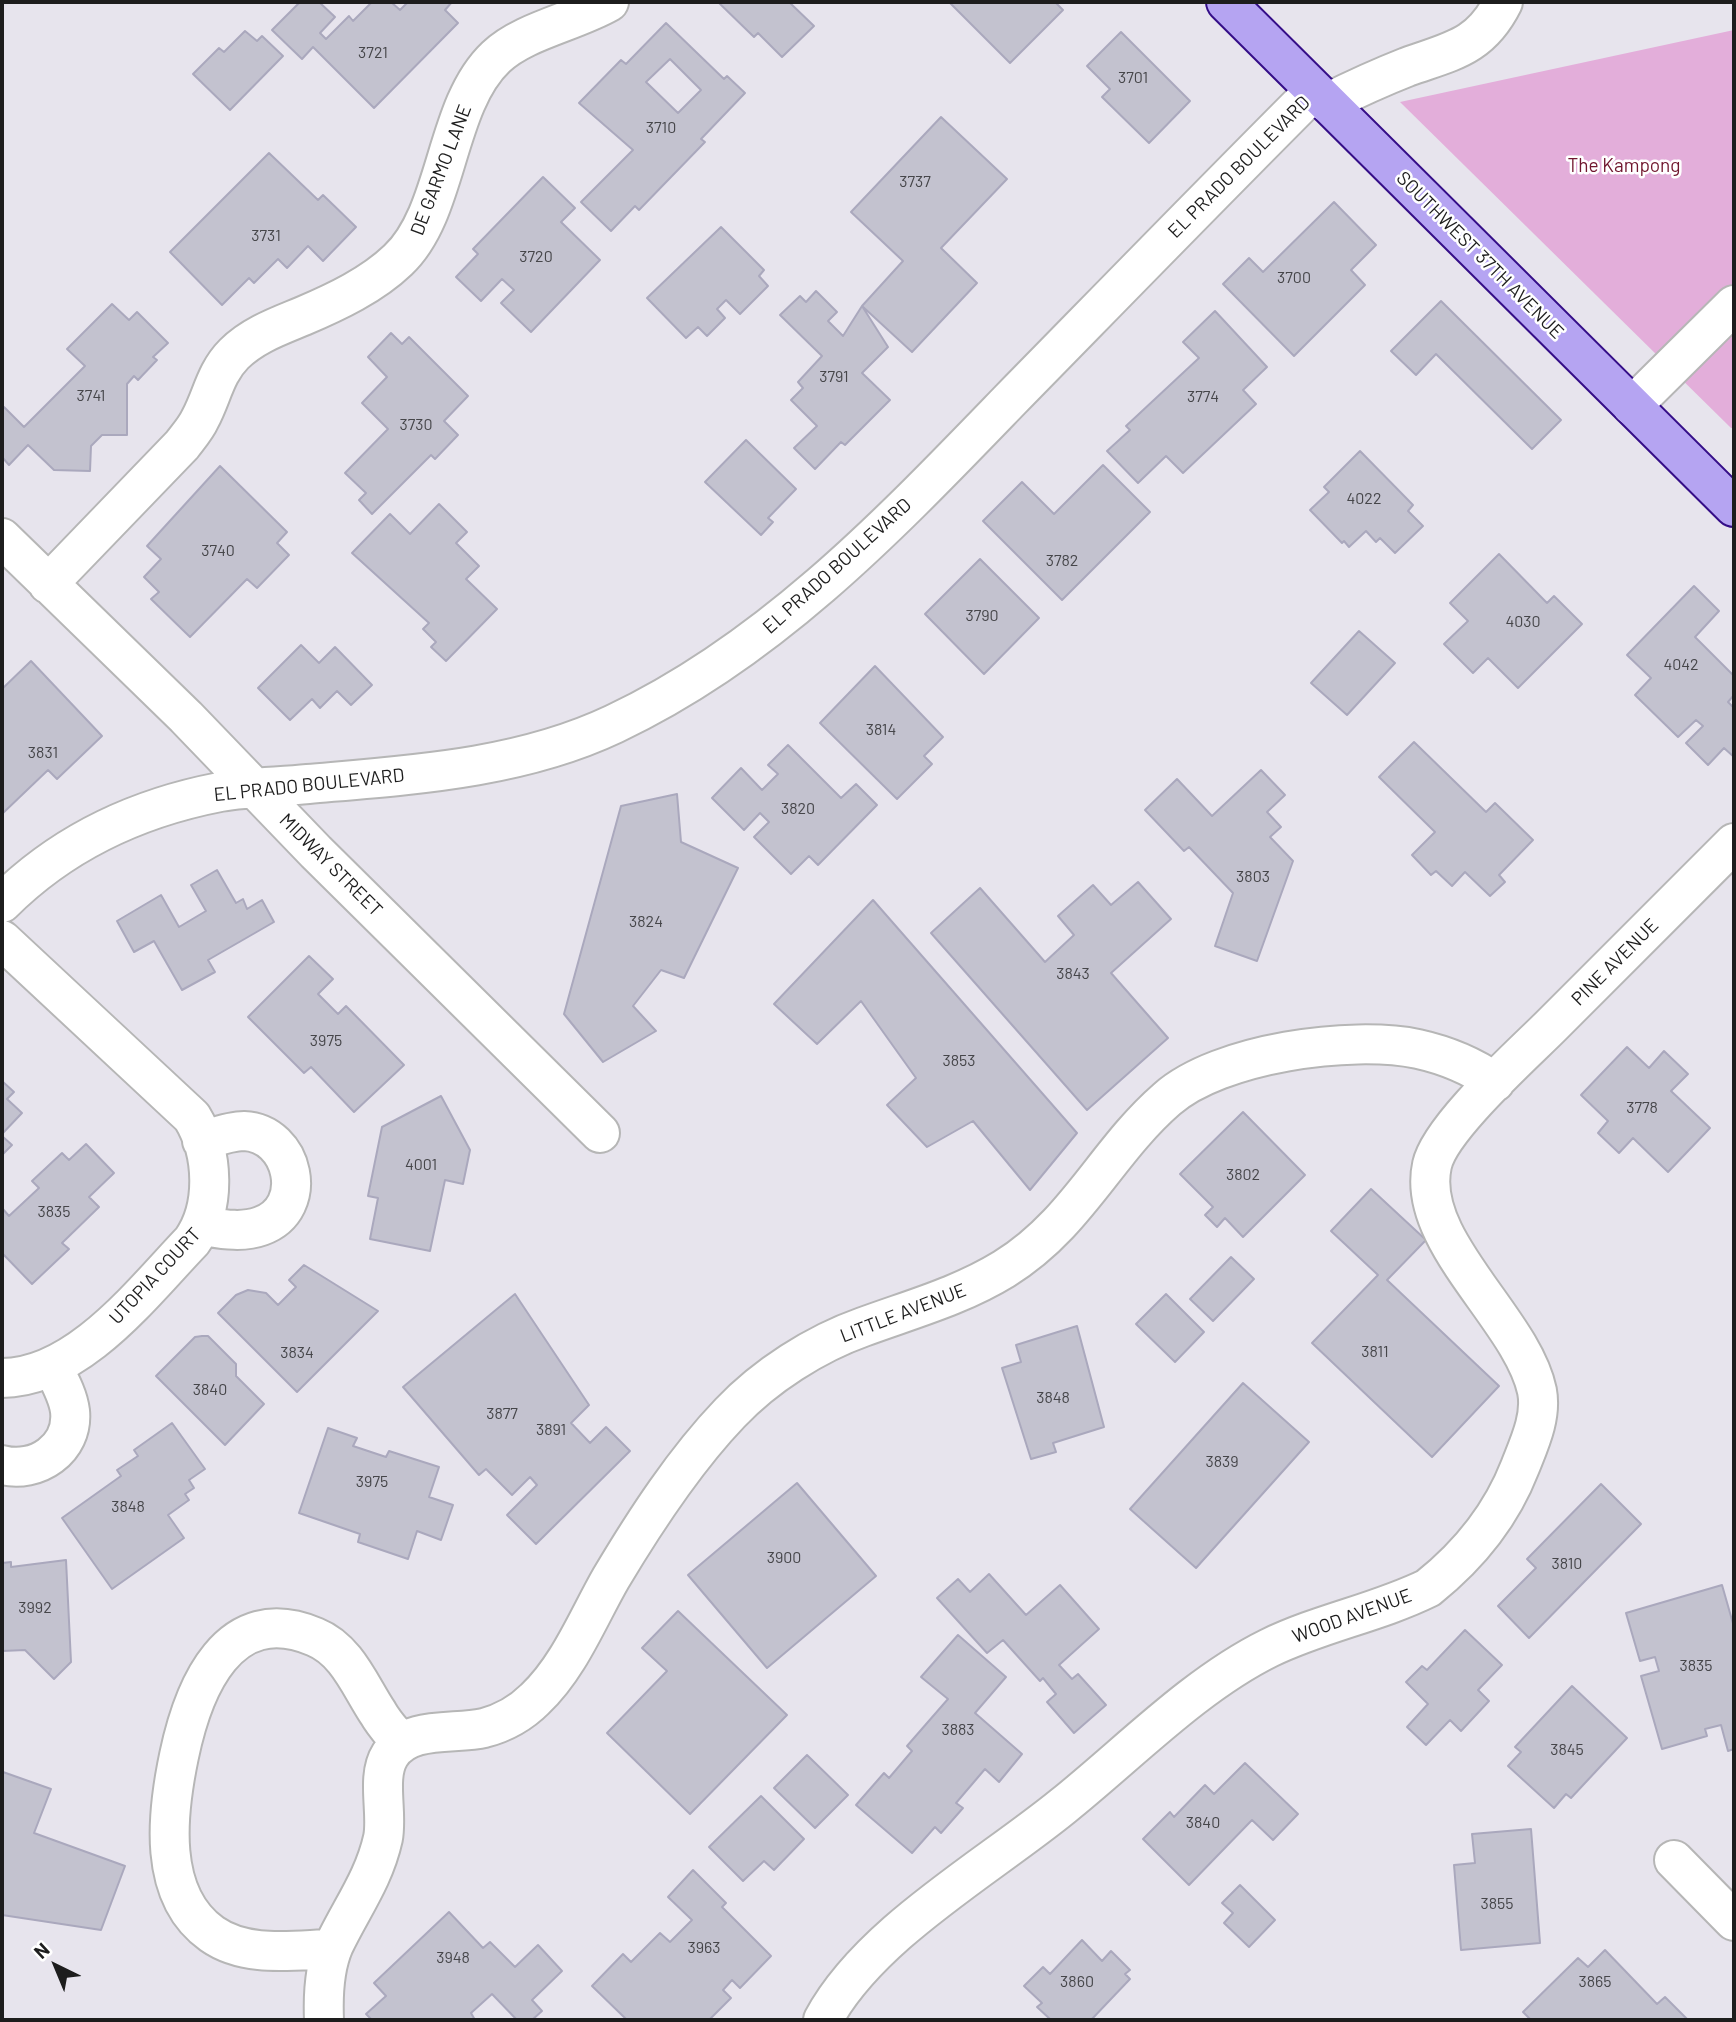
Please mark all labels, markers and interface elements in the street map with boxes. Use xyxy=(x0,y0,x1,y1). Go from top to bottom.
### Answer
house number: 3721 xyxy=(358,43,388,63)
house number: 3701 xyxy=(1118,68,1148,88)
street label: EL PRADO BOULEVARD xyxy=(1163,91,1315,243)
street label: DE GARMO LANE xyxy=(406,101,476,239)
house number: 3710 xyxy=(646,118,676,138)
park label: The Kampong xyxy=(1568,155,1680,177)
street label: SOUTHWEST 37TH AVENUE xyxy=(1392,167,1568,343)
house number: 3737 xyxy=(899,172,931,192)
house number: 3731 xyxy=(251,226,281,246)
house number: 3720 xyxy=(519,247,553,267)
house number: 3700 xyxy=(1277,268,1311,288)
house number: 3791 xyxy=(819,367,849,387)
house number: 3741 xyxy=(77,386,105,406)
house number: 3774 xyxy=(1187,387,1219,407)
house number: 3730 xyxy=(399,415,433,435)
house number: 4022 xyxy=(1346,489,1382,509)
street label: EL PRADO BOULEVARD xyxy=(758,493,916,639)
house number: 3740 xyxy=(201,541,235,561)
house number: 3782 xyxy=(1046,551,1078,571)
house number: 3790 xyxy=(965,606,999,626)
house number: 4030 xyxy=(1505,612,1541,632)
house number: 4042 xyxy=(1663,655,1699,675)
house number: 3814 xyxy=(866,720,896,740)
house number: 3831 xyxy=(28,743,58,763)
street label: EL PRADO BOULEVARD xyxy=(213,764,405,806)
house number: 3820 xyxy=(781,799,815,819)
street label: MIDWAY STREET xyxy=(275,809,387,921)
house number: 3803 xyxy=(1236,867,1270,887)
house number: 3824 xyxy=(629,912,663,932)
street label: PINE AVENUE xyxy=(1567,914,1663,1010)
house number: 3843 xyxy=(1056,964,1090,984)
house number: 3975 xyxy=(310,1031,342,1051)
house number: 3853 xyxy=(942,1051,976,1071)
house number: 3778 xyxy=(1626,1098,1658,1118)
house number: 4001 xyxy=(405,1155,437,1175)
house number: 3802 xyxy=(1226,1165,1260,1185)
house number: 3835 xyxy=(37,1202,71,1222)
street label: UTOPIA COURT xyxy=(105,1223,205,1329)
street label: LITTLE AVENUE xyxy=(837,1279,969,1347)
house number: 3811 xyxy=(1361,1342,1389,1362)
house number: 3834 xyxy=(280,1343,314,1363)
house number: 3840 xyxy=(193,1380,227,1400)
house number: 3848 xyxy=(1036,1388,1070,1408)
house number: 3877 xyxy=(486,1404,518,1424)
house number: 3891 xyxy=(536,1420,566,1440)
house number: 3839 xyxy=(1205,1452,1239,1472)
house number: 3975 xyxy=(356,1472,388,1492)
house number: 3848 xyxy=(111,1497,145,1517)
house number: 3900 xyxy=(767,1548,801,1568)
house number: 3810 xyxy=(1552,1554,1582,1574)
street label: WOOD AVENUE xyxy=(1289,1584,1415,1648)
house number: 3992 xyxy=(18,1598,52,1618)
house number: 3835 xyxy=(1679,1656,1713,1676)
house number: 3883 xyxy=(941,1720,975,1740)
house number: 3845 xyxy=(1550,1740,1584,1760)
house number: 3840 xyxy=(1186,1813,1220,1833)
house number: 3855 xyxy=(1480,1894,1514,1914)
north arrow xyxy=(21,1931,91,2001)
text: N xyxy=(29,1938,54,1963)
house number: 3963 xyxy=(687,1938,721,1958)
house number: 3948 xyxy=(436,1948,470,1968)
house number: 3860 xyxy=(1060,1972,1094,1992)
house number: 3865 xyxy=(1578,1972,1612,1992)

